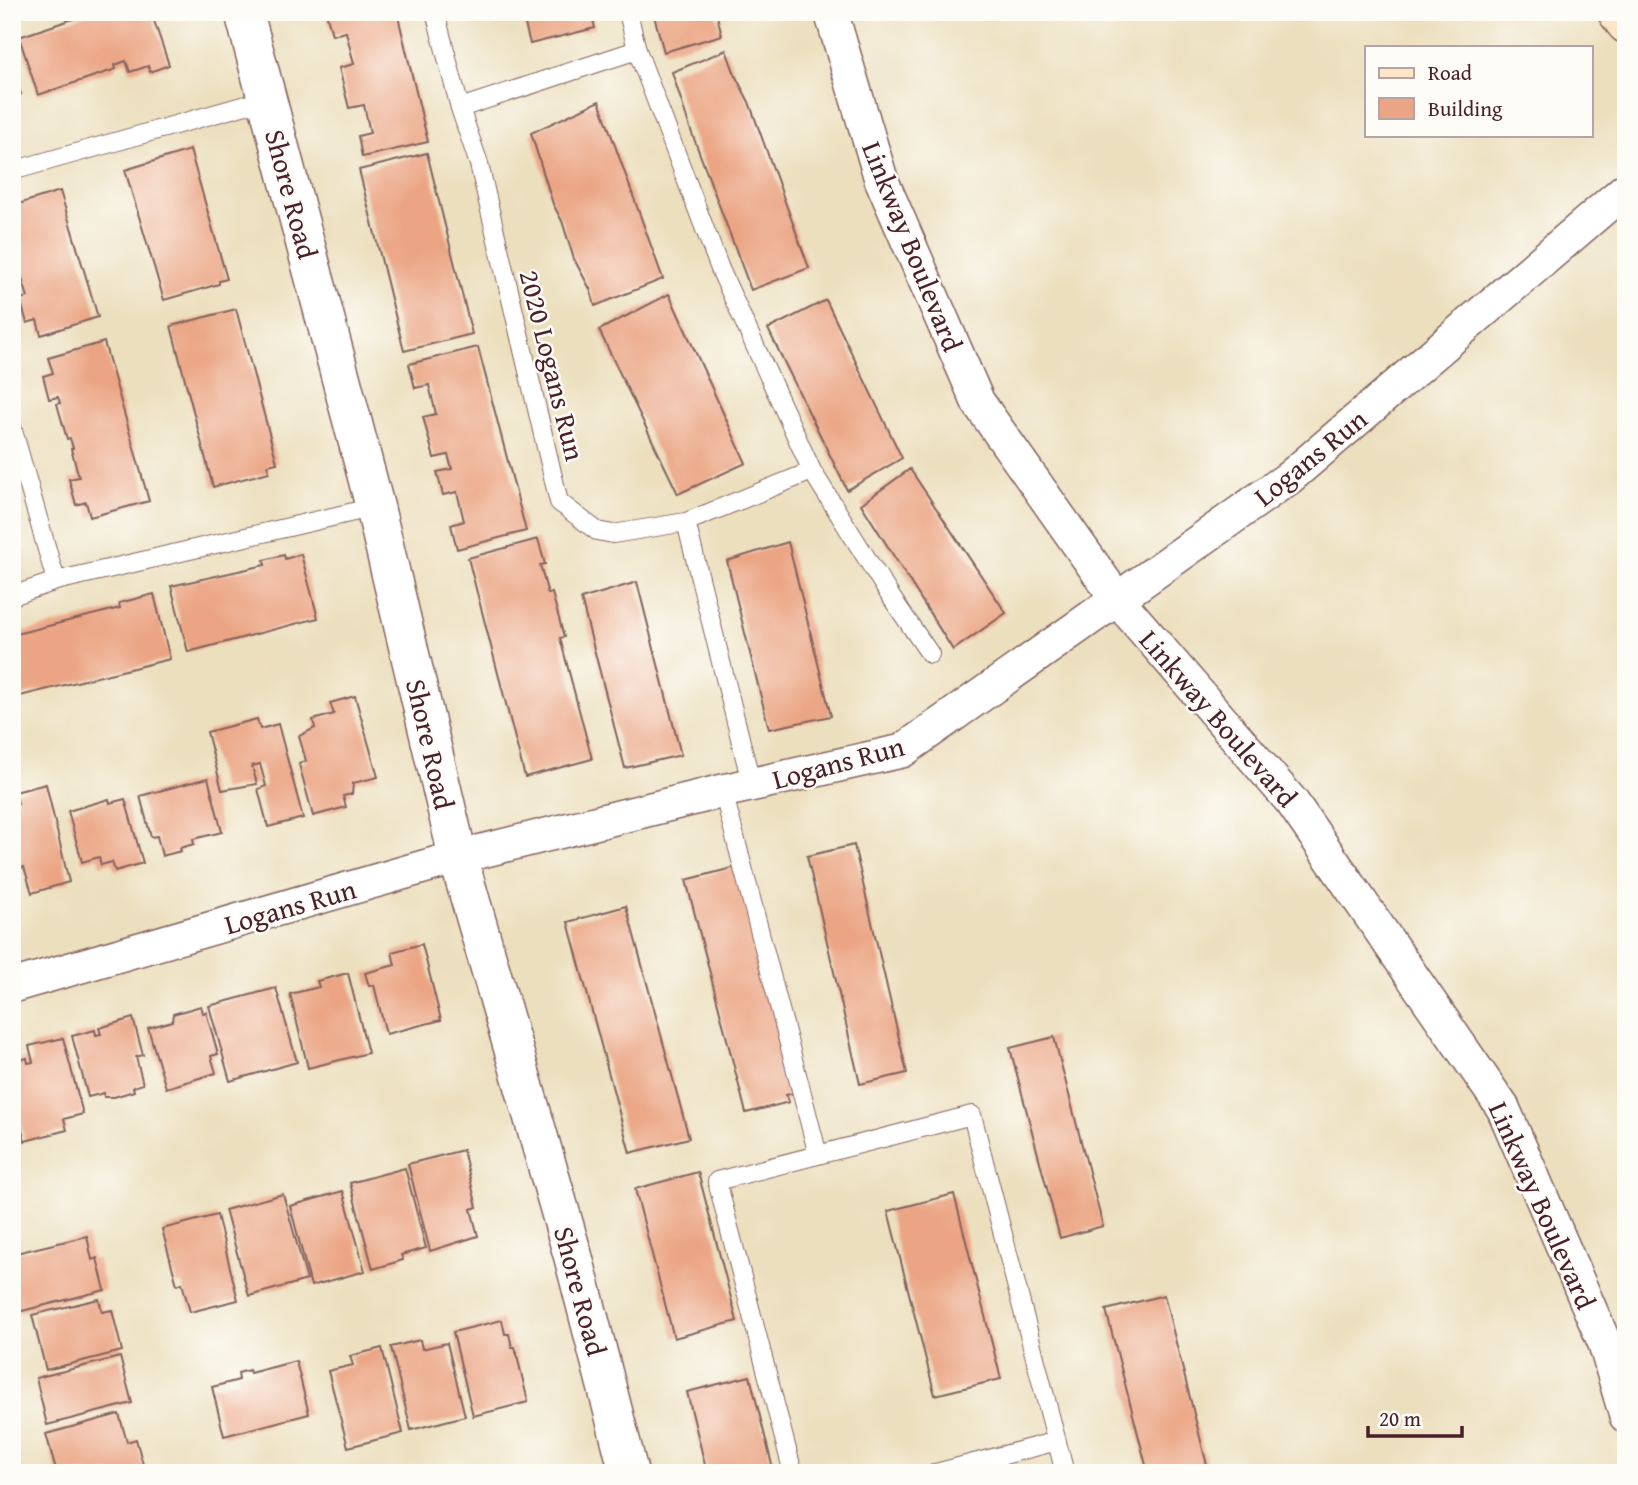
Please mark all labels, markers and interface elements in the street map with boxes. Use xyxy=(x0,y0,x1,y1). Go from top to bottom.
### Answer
legend xyxy=(1365,46,1592,136)
text: Road xyxy=(1428,57,1473,88)
text: Building xyxy=(1428,93,1503,124)
street label: Shore Road xyxy=(255,125,329,263)
street label: Linkway Boulevard xyxy=(852,135,974,357)
street label: 2020 Logans Run xyxy=(509,265,597,465)
street label: Logans Run xyxy=(1245,398,1376,515)
street label: Linkway Boulevard xyxy=(1130,620,1308,816)
street label: Shore Road xyxy=(396,675,466,813)
street label: Logans Run xyxy=(767,725,909,799)
street label: Logans Run xyxy=(219,868,361,944)
street label: Linkway Boulevard xyxy=(1479,1095,1607,1315)
street label: Shore Road xyxy=(544,1222,618,1360)
scale bar xyxy=(1368,1394,1463,1438)
text: 20 m xyxy=(1379,1403,1421,1434)

